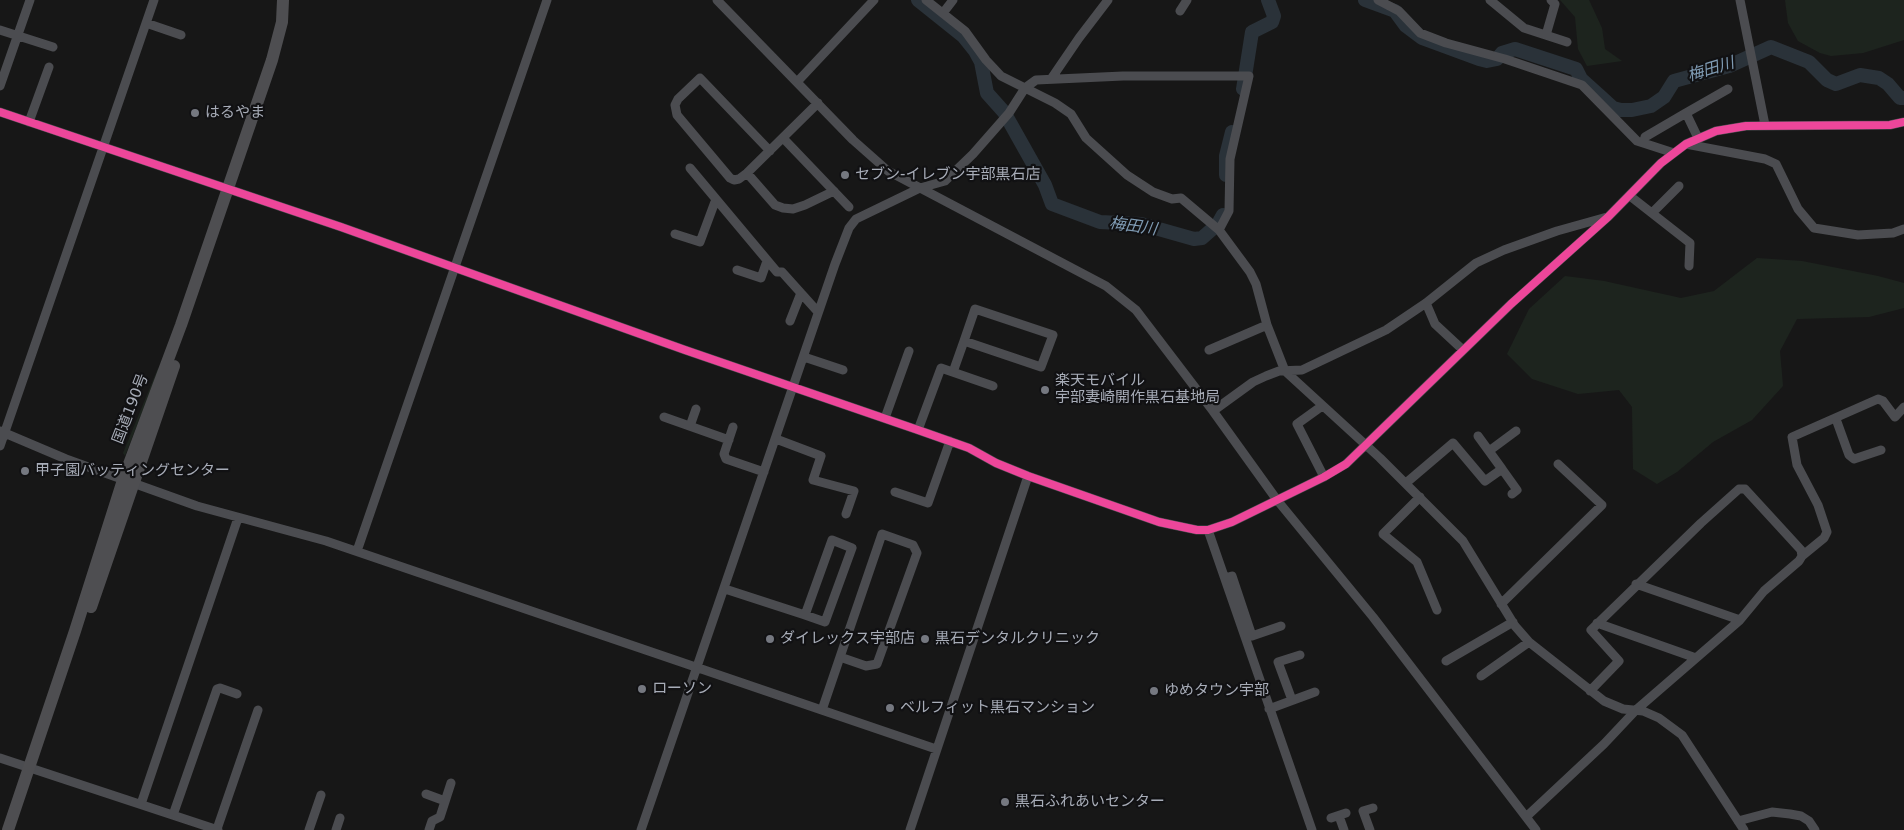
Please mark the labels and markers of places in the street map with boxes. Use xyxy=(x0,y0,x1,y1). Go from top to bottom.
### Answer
place label: はるやま xyxy=(205,104,265,122)
marker: はるやま xyxy=(189,107,201,119)
place label: セブン-イレブン宇部黒石店 xyxy=(855,166,1040,184)
marker: セブン-イレブン宇部黒石店 xyxy=(839,169,851,181)
place label: 楽天モバイル 宇部妻崎開作黒石基地局 xyxy=(1055,372,1220,407)
marker: 楽天モバイル 宇部妻崎開作黒石基地局 xyxy=(1039,384,1051,396)
place label: 甲子園バッティングセンター xyxy=(35,462,230,480)
marker: 甲子園バッティングセンター xyxy=(19,465,31,477)
place label: ダイレックス宇部店 xyxy=(780,630,915,648)
place label: 黒石デンタルクリニック xyxy=(935,630,1100,648)
marker: ダイレックス宇部店 xyxy=(764,633,776,645)
marker: 黒石デンタルクリニック xyxy=(919,633,931,645)
place label: ローソン xyxy=(652,680,712,698)
place label: ゆめタウン宇部 xyxy=(1164,682,1269,700)
marker: ローソン xyxy=(636,683,648,695)
marker: ゆめタウン宇部 xyxy=(1148,685,1160,697)
place label: ベルフィット黒石マンション xyxy=(900,699,1095,717)
marker: ベルフィット黒石マンション xyxy=(884,702,896,714)
place label: 黒石ふれあいセンター xyxy=(1015,793,1165,811)
marker: 黒石ふれあいセンター xyxy=(999,796,1011,808)

